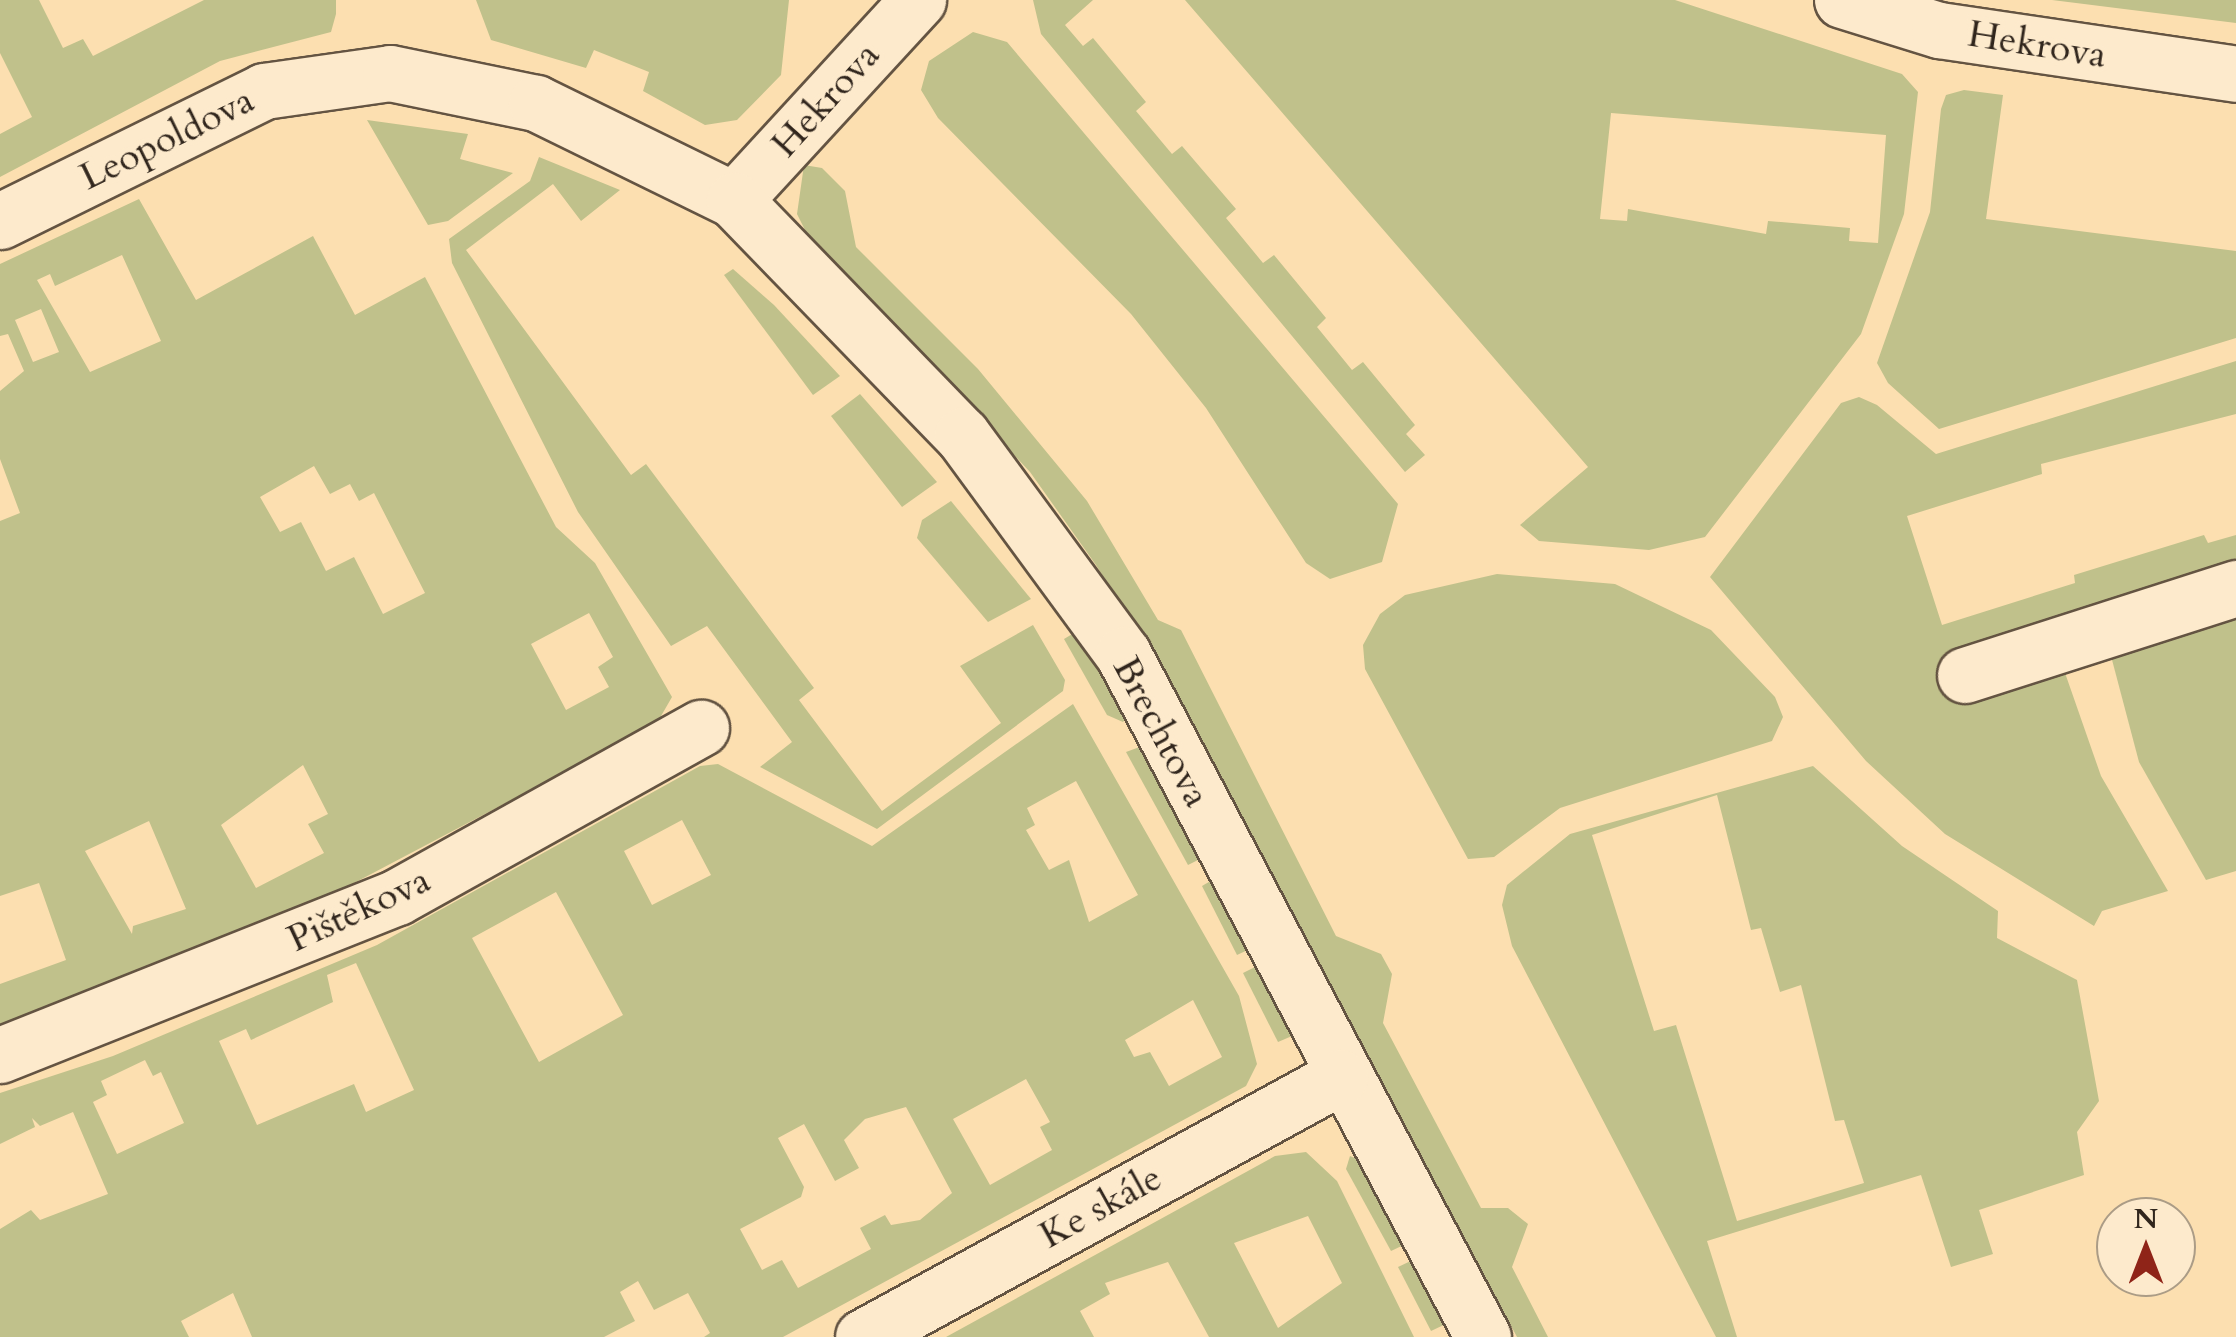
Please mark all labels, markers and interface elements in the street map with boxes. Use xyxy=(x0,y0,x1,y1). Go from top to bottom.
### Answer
street label: Hekrova xyxy=(1965,12,2109,78)
street label: Hekrova xyxy=(762,33,890,167)
street label: Leopoldova xyxy=(73,77,261,201)
street label: Brechtova xyxy=(1103,649,1219,815)
street label: Pištěkova xyxy=(281,857,437,963)
street label: Ke skále xyxy=(1032,1155,1170,1259)
north arrow xyxy=(2096,1197,2196,1297)
text: N xyxy=(2134,1200,2158,1238)

